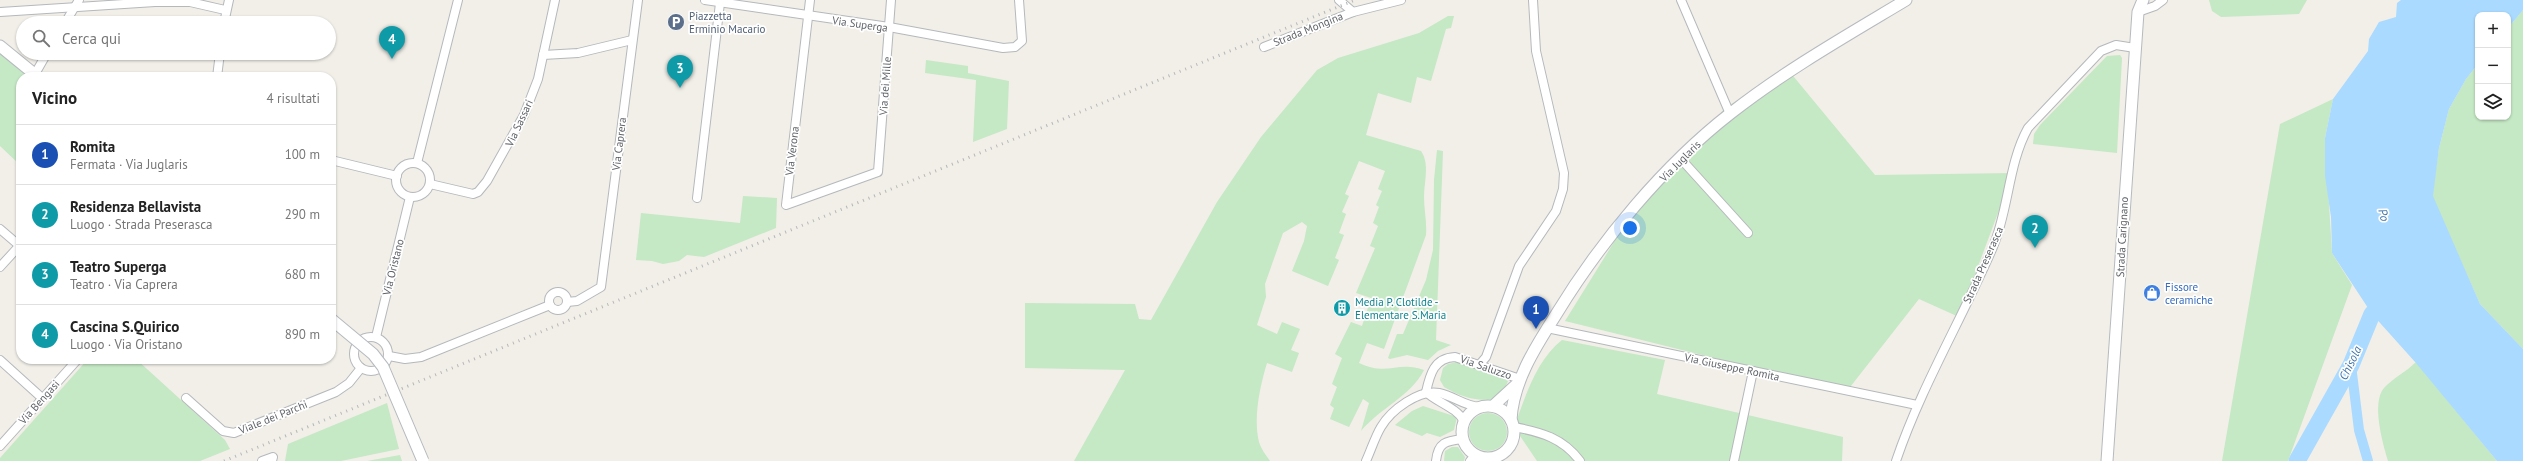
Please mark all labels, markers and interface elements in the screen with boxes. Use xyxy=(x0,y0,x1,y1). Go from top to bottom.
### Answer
place label: Piazzetta Erminio Macario xyxy=(689,9,766,36)
street label: Strada Mongina xyxy=(1271,9,1345,49)
parking icon: Piazzetta Erminio Macario xyxy=(666,12,686,32)
map controls xyxy=(2475,12,2511,120)
button: + xyxy=(2475,12,2511,48)
street label: Via Superga xyxy=(830,13,889,35)
search box xyxy=(16,16,336,60)
pin: 4 xyxy=(379,26,405,59)
icon: search xyxy=(30,27,52,49)
text: Cerca qui xyxy=(62,29,121,48)
button: − xyxy=(2475,48,2511,84)
pin: 3 xyxy=(667,55,693,88)
street label: Via dei Mille xyxy=(876,56,894,117)
button: layers xyxy=(2475,84,2511,120)
text: Vicino xyxy=(32,87,77,109)
text: 4 risultati xyxy=(267,90,320,107)
street label: Via Sassari xyxy=(502,97,536,150)
street label: Via Caprera xyxy=(609,117,629,172)
street label: Via Verona xyxy=(782,126,802,177)
text: Romita xyxy=(70,137,115,156)
street label: Via Juglaris xyxy=(1656,137,1704,185)
text: 1 xyxy=(41,146,49,163)
text: 100 m xyxy=(285,146,320,163)
text: Fermata · Via Juglaris xyxy=(70,156,188,173)
street label: Strada Carignano xyxy=(2113,196,2131,278)
text: Residenza Bellavista xyxy=(70,197,201,216)
text: 2 xyxy=(41,206,49,223)
text: 290 m xyxy=(285,206,320,223)
water label: Po xyxy=(2375,207,2393,223)
pin: 2 xyxy=(2022,215,2048,248)
text: Luogo · Strada Preserasca xyxy=(70,216,212,233)
your location xyxy=(1620,218,1640,238)
street label: Strada Preserasca xyxy=(1960,224,2006,306)
street label: Via Oristano xyxy=(379,237,407,298)
text: Teatro Superga xyxy=(70,257,167,276)
text: 3 xyxy=(41,266,49,283)
text: 680 m xyxy=(285,266,320,283)
text: Teatro · Via Caprera xyxy=(70,276,178,293)
place label: Fissore ceramiche xyxy=(2165,280,2213,307)
shop icon: Fissore ceramiche xyxy=(2142,283,2162,303)
place label: Media P. Clotilde - Elementare S.Maria xyxy=(1355,295,1446,322)
pin: 1 xyxy=(1523,296,1549,329)
building icon: Media P. Clotilde - Elementare S.Maria xyxy=(1332,298,1352,318)
text: Cascina S.Quirico xyxy=(70,317,179,336)
text: 4 xyxy=(41,326,49,343)
text: 890 m xyxy=(285,326,320,343)
text: Luogo · Via Oristano xyxy=(70,336,182,353)
water label: Chisola xyxy=(2335,343,2365,382)
street label: Via Giuseppe Romita xyxy=(1682,350,1781,384)
street label: Via Saluzzo xyxy=(1457,351,1514,382)
street label: Via Bengasi xyxy=(15,377,62,428)
street label: Viale dei Parchi xyxy=(236,397,309,437)

